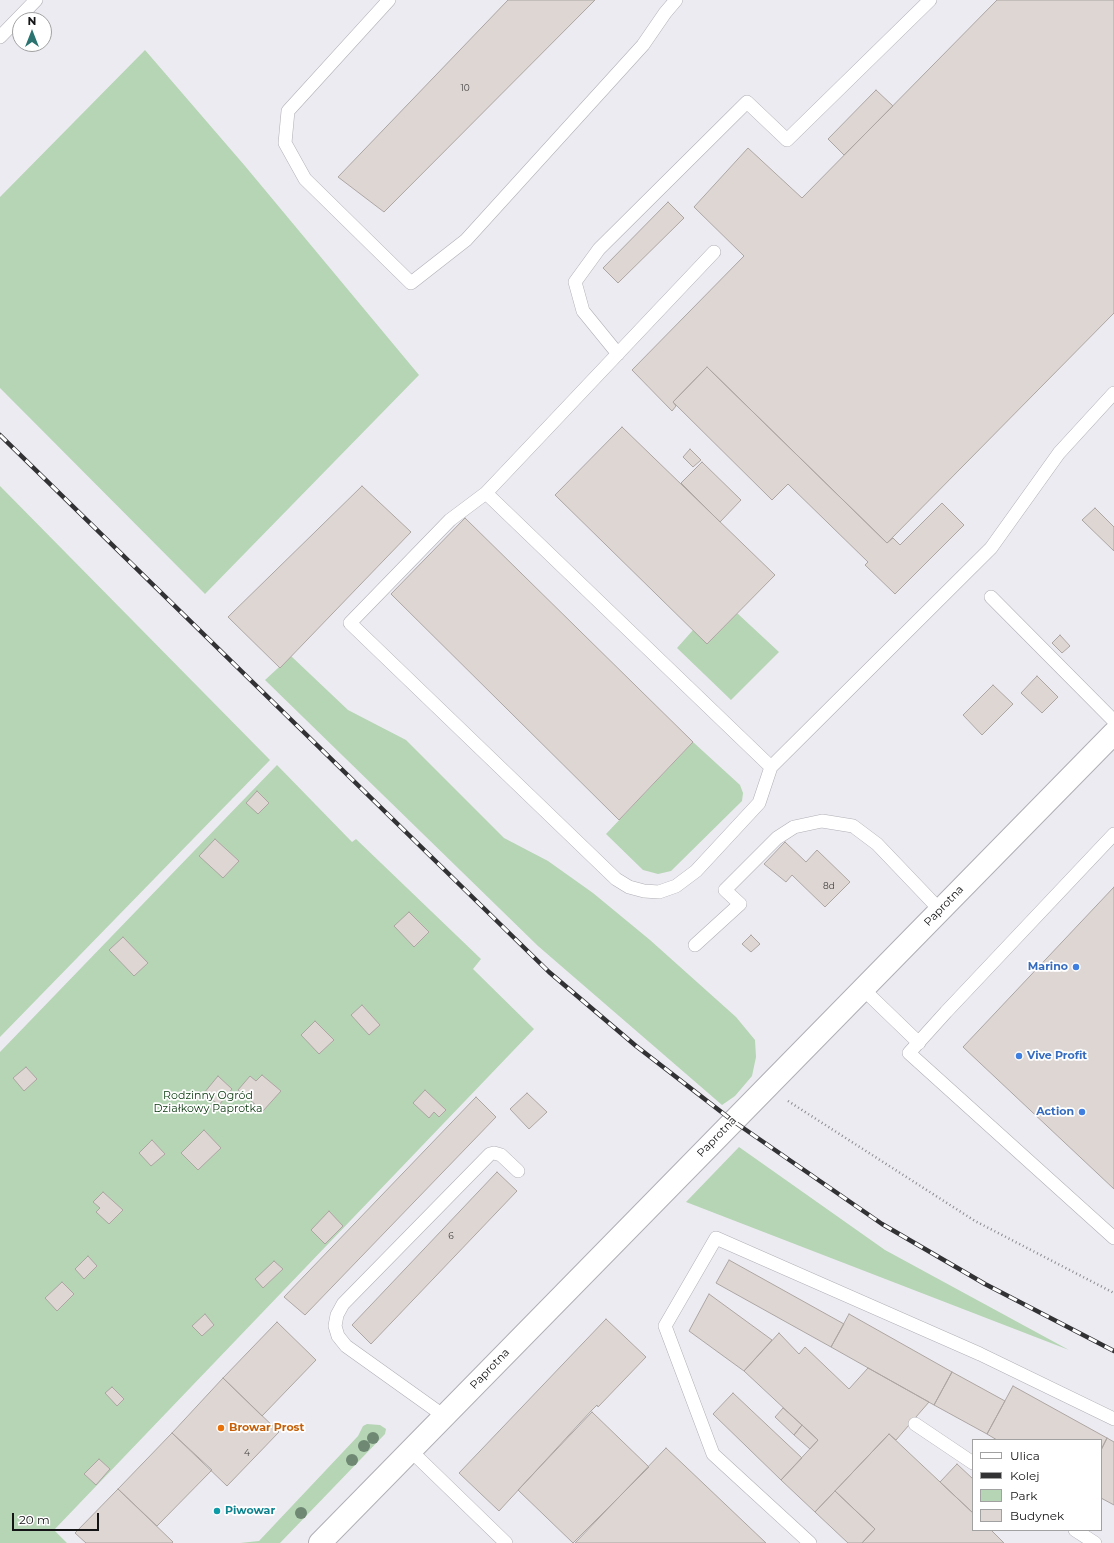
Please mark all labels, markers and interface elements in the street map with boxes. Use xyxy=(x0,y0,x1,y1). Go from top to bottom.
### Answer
north arrow xyxy=(12,12,52,52)
text: N xyxy=(28,14,36,28)
house number: 10 xyxy=(460,83,470,93)
house number: 8d xyxy=(823,881,835,891)
street label: Paprotna xyxy=(921,883,967,929)
place label: Marino xyxy=(1028,960,1068,974)
marker: Marino xyxy=(1071,962,1081,972)
place label: Vive Profit xyxy=(1027,1049,1087,1063)
marker: Vive Profit xyxy=(1014,1051,1024,1061)
park label: Rodzinny Ogród Działkowy Paprotka xyxy=(153,1089,263,1115)
place label: Action xyxy=(1036,1105,1074,1119)
marker: Action xyxy=(1077,1107,1087,1117)
street label: Paprotna xyxy=(694,1114,740,1160)
house number: 6 xyxy=(448,1231,454,1241)
street label: Paprotna xyxy=(467,1346,513,1392)
place label: Browar Prost xyxy=(229,1421,304,1435)
marker: Browar Prost xyxy=(216,1423,226,1433)
legend xyxy=(972,1439,1102,1531)
house number: 4 xyxy=(244,1448,250,1458)
text: Ulica xyxy=(1010,1448,1040,1463)
text: Kolej xyxy=(1010,1468,1039,1483)
text: Park xyxy=(1010,1488,1037,1503)
place label: Piwowar xyxy=(225,1504,275,1518)
scale bar xyxy=(14,1505,101,1531)
marker: Piwowar xyxy=(212,1506,222,1516)
text: Budynek xyxy=(1010,1508,1064,1523)
text: 20 m xyxy=(19,1512,50,1527)

